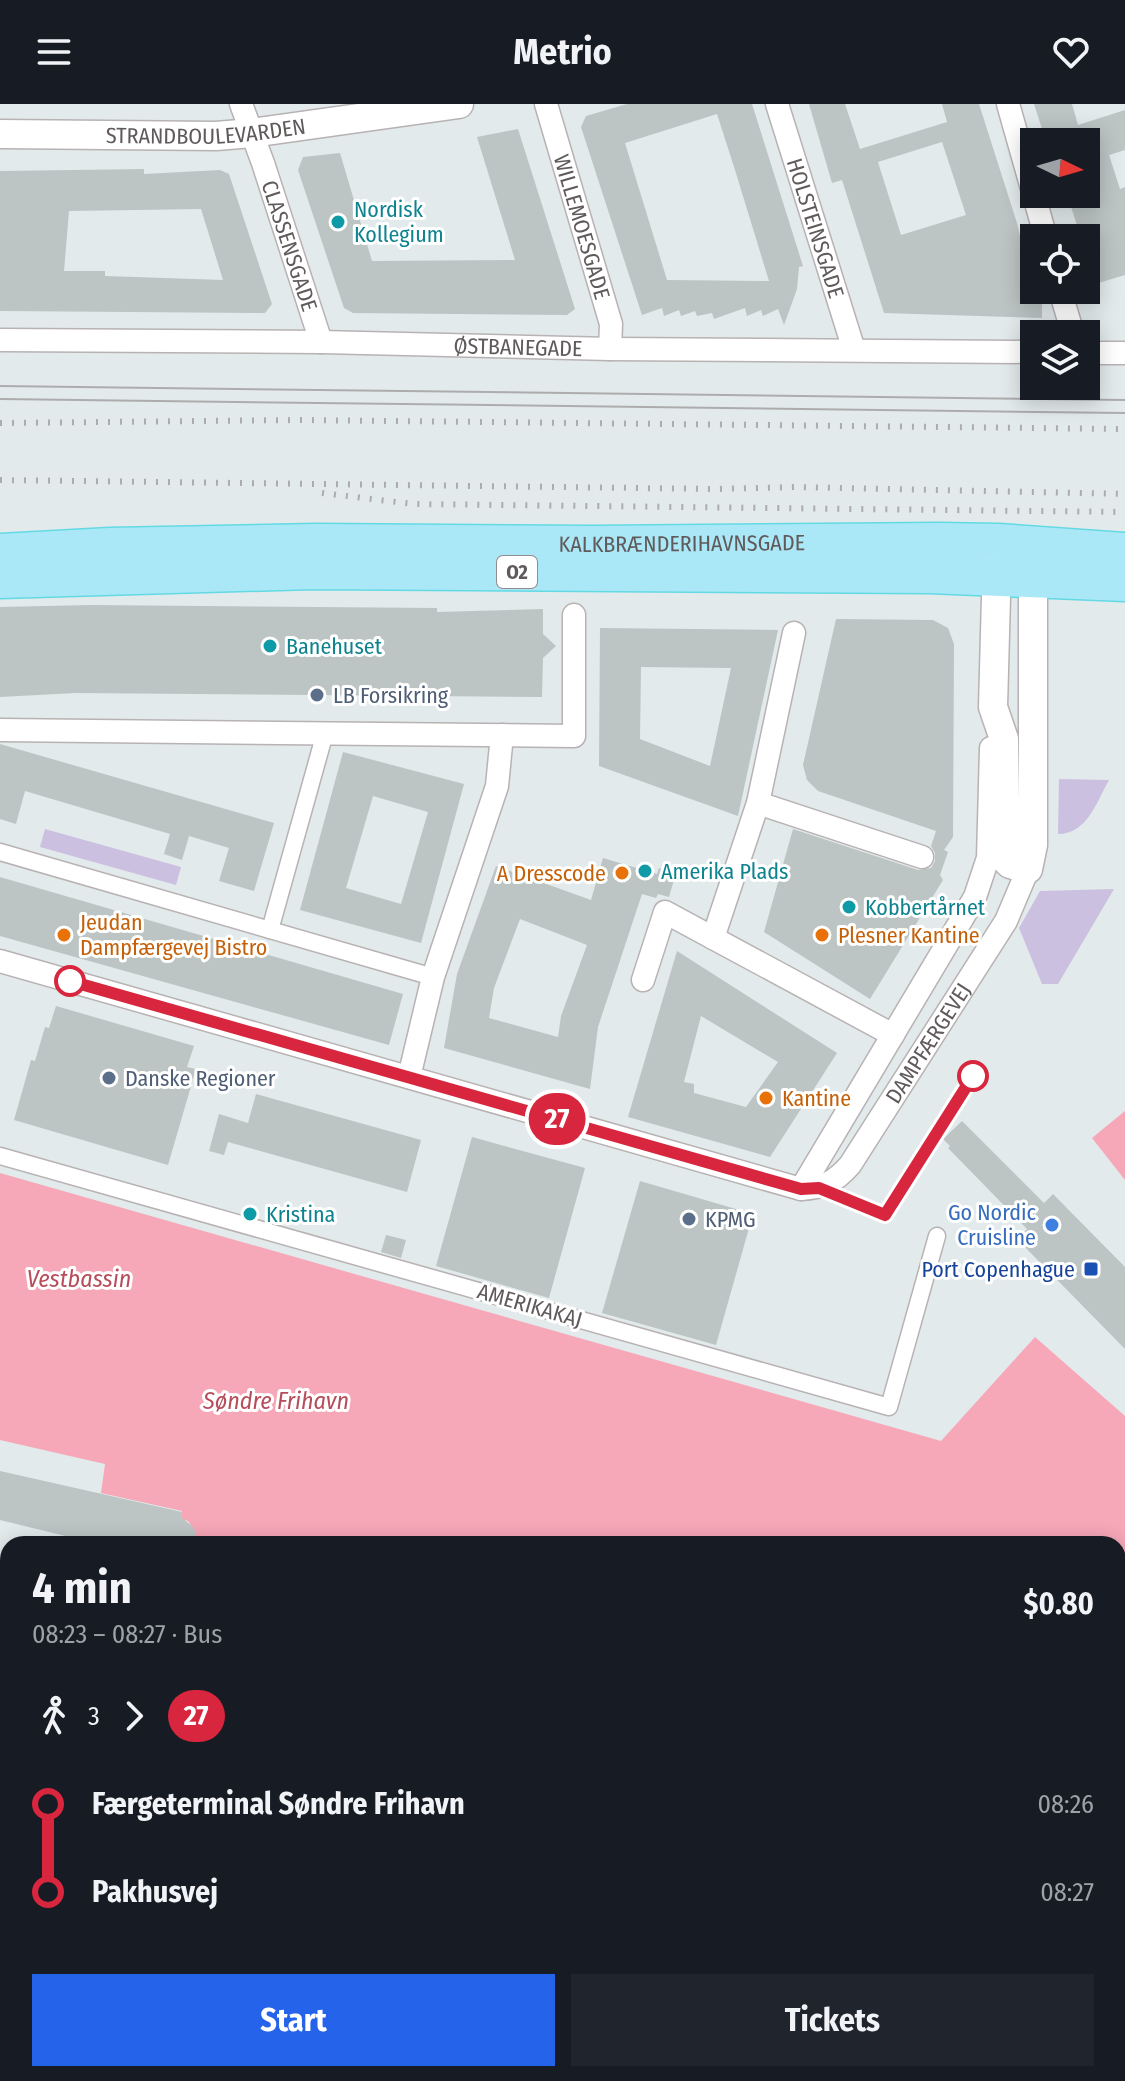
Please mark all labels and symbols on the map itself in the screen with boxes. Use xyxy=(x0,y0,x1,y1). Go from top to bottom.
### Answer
street label: STRANDBOULEVARDEN xyxy=(106,113,307,150)
north arrow xyxy=(1020,128,1100,208)
street label: WILLEMOESGADE xyxy=(548,151,616,302)
street label: HOLSTEINSGADE xyxy=(781,155,850,301)
street label: CLASSENSGADE xyxy=(256,177,323,315)
place label: Nordisk Kollegium xyxy=(354,196,444,248)
marker: Nordisk Kollegium xyxy=(329,213,347,231)
street label: ØSTBANEGADE xyxy=(453,332,583,362)
street label: KALKBRÆNDERIHAVNSGADE xyxy=(559,529,805,558)
road number: O2 xyxy=(497,556,537,588)
place label: Banehuset xyxy=(286,633,383,660)
marker: Banehuset xyxy=(261,637,279,655)
place label: LB Forsikring xyxy=(333,682,449,709)
marker: LB Forsikring xyxy=(308,686,326,704)
place label: Amerika Plads xyxy=(661,858,788,885)
place label: A Dresscode xyxy=(497,860,606,887)
marker: Amerika Plads xyxy=(636,862,654,880)
marker: A Dresscode xyxy=(613,864,631,882)
place label: Kobbertårnet xyxy=(865,894,986,921)
marker: Kobbertårnet xyxy=(840,898,858,916)
place label: Jeudan Dampfærgevej Bistro xyxy=(80,909,267,961)
place label: Plesner Kantine xyxy=(838,922,980,949)
marker: Jeudan Dampfærgevej Bistro xyxy=(55,926,73,944)
marker: Plesner Kantine xyxy=(813,926,831,944)
unlabelled marker xyxy=(55,966,85,996)
street label: DAMPFÆRGEVEJ xyxy=(880,978,977,1109)
unlabelled marker xyxy=(958,1061,988,1091)
place label: Danske Regioner xyxy=(125,1065,276,1092)
marker: Danske Regioner xyxy=(100,1069,118,1087)
place label: Kantine xyxy=(782,1085,851,1112)
marker: Kantine xyxy=(757,1089,775,1107)
line badge: 27 xyxy=(521,1093,593,1145)
place label: Go Nordic Cruisline xyxy=(948,1199,1037,1251)
place label: Kristina xyxy=(266,1201,335,1228)
marker: Kristina xyxy=(241,1205,259,1223)
place label: KPMG xyxy=(705,1206,756,1233)
marker: KPMG xyxy=(680,1210,698,1228)
marker: Go Nordic Cruisline xyxy=(1043,1216,1061,1234)
place label: Port Copenhague xyxy=(921,1256,1075,1283)
marker: Port Copenhague xyxy=(1082,1260,1100,1278)
water label: Vestbassin xyxy=(27,1265,131,1293)
street label: AMERIKAKAJ xyxy=(474,1278,585,1333)
water label: Søndre Frihavn xyxy=(202,1387,349,1415)

